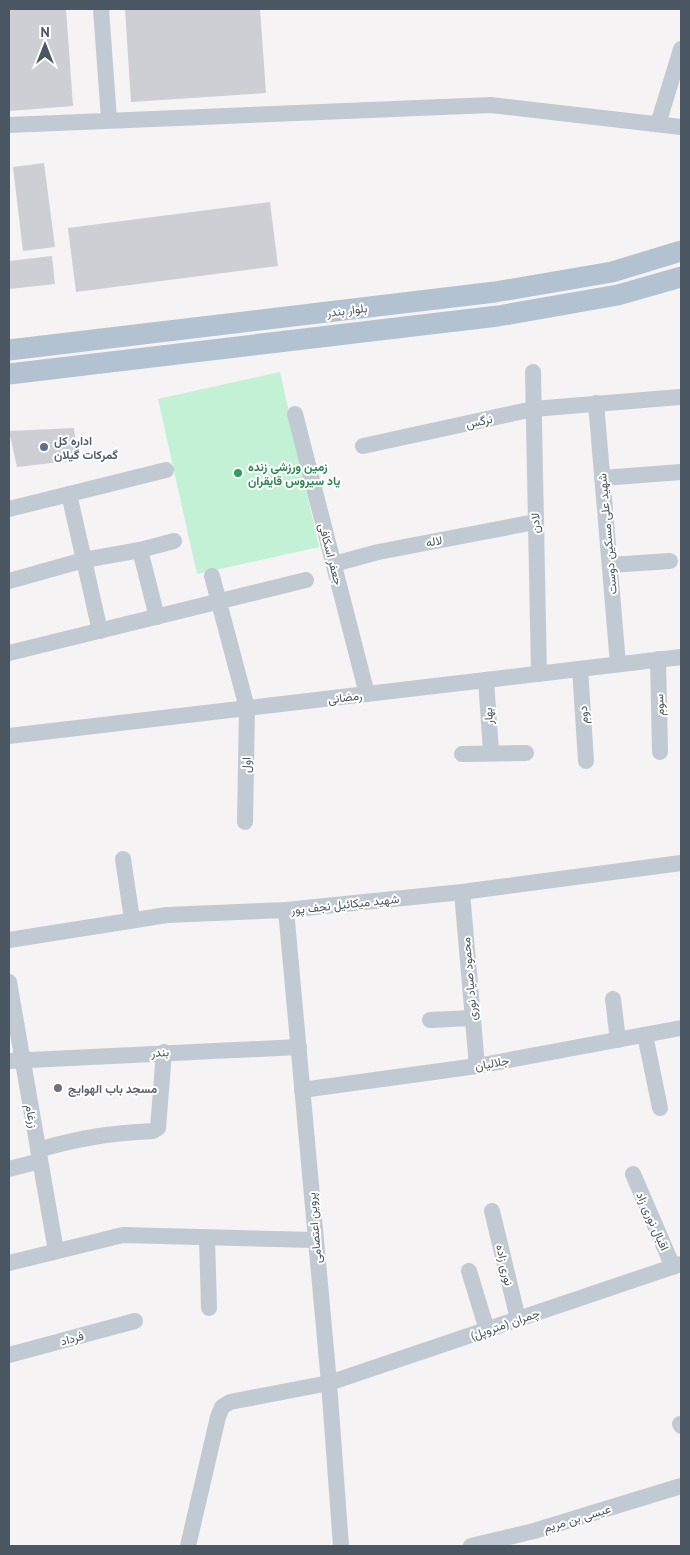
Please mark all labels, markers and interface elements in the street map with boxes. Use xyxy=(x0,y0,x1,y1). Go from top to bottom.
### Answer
north arrow xyxy=(20,20,70,70)
text: N xyxy=(40,23,50,41)
street label: بلوار بندر xyxy=(325,300,368,321)
street label: نرگس xyxy=(464,411,494,432)
place label: اداره کل گمرکات گیلان xyxy=(54,433,119,463)
marker: اداره کل گمرکات گیلان xyxy=(38,441,50,453)
place label: زمین ورزشی زنده یاد سیروس قایقران xyxy=(248,459,340,489)
marker: زمین ورزشی زنده یاد سیروس قایقران xyxy=(232,467,244,479)
street label: شهید علی مسکین دوست xyxy=(594,473,621,595)
street label: لادن xyxy=(527,513,543,533)
street label: جعفر اسکافی xyxy=(315,521,346,587)
street label: لاله xyxy=(424,532,444,550)
street label: رمضانی xyxy=(327,687,363,708)
street label: سوم xyxy=(651,694,668,716)
street label: دوم xyxy=(575,705,592,725)
street label: بهار xyxy=(480,707,497,726)
street label: اول xyxy=(238,757,255,773)
street label: شهید میکائیل نجف پور xyxy=(289,891,400,918)
street label: محمود صیاد نوری xyxy=(458,937,481,1021)
street label: بندر xyxy=(150,1044,169,1061)
street label: جلالیان xyxy=(474,1053,510,1073)
place label: مسجد باب الهوایج xyxy=(68,1081,158,1097)
marker: مسجد باب الهوایج xyxy=(52,1082,64,1094)
street label: زرغام xyxy=(22,1103,41,1129)
street label: اقبال نوری زاد xyxy=(632,1189,673,1253)
street label: پروین اعتصامی xyxy=(303,1192,326,1264)
street label: نوری زاده xyxy=(492,1243,517,1287)
street label: چمران (متروپل) xyxy=(468,1305,542,1344)
street label: فرداد xyxy=(59,1328,86,1349)
street label: عیسی بن مریم xyxy=(542,1501,613,1536)

